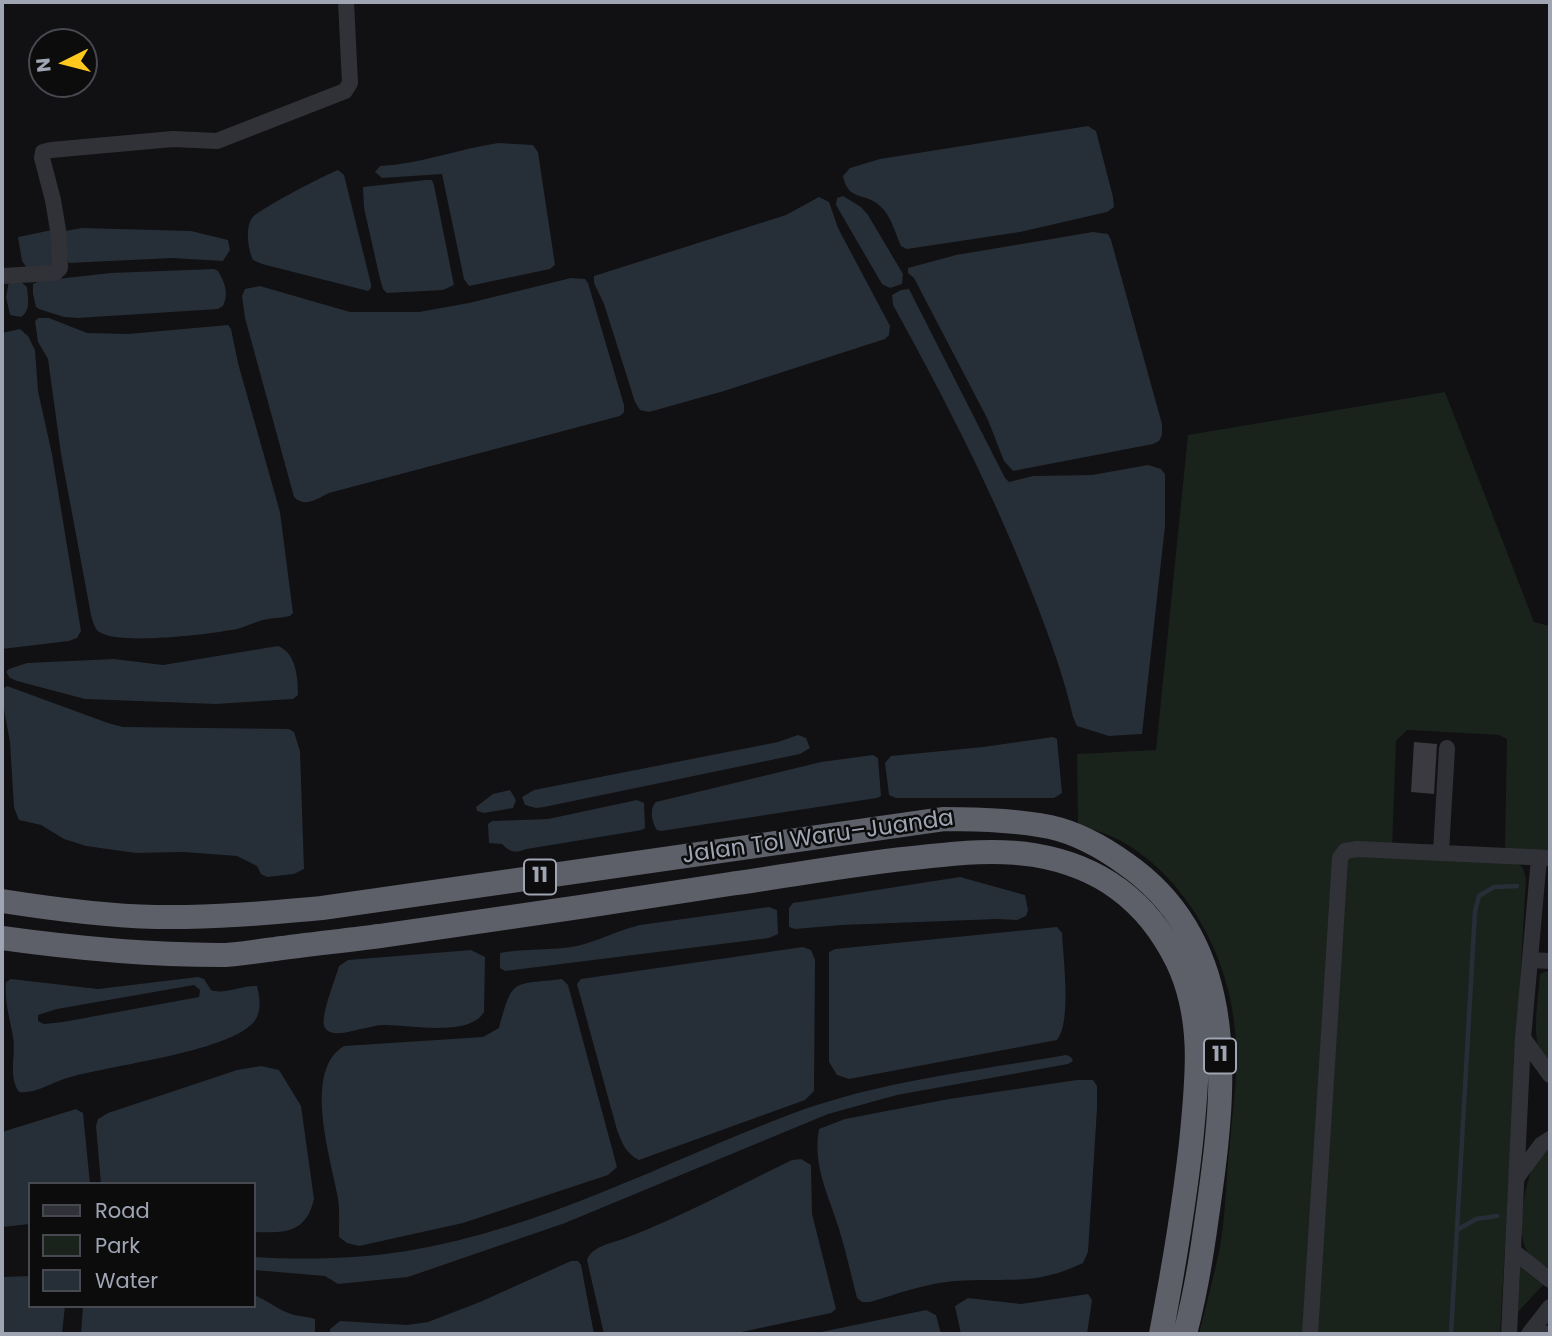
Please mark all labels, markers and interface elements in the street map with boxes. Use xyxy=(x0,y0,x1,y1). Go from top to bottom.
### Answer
north arrow xyxy=(28,28,98,98)
text: N xyxy=(29,57,58,74)
street label: Jalan Tol Waru–Juanda xyxy=(680,805,956,871)
road number: 11 xyxy=(524,860,556,894)
road number: 11 xyxy=(1204,1038,1236,1074)
legend xyxy=(28,1182,256,1308)
text: Road xyxy=(95,1196,150,1225)
text: Park xyxy=(95,1231,140,1260)
text: Water xyxy=(95,1266,158,1295)

